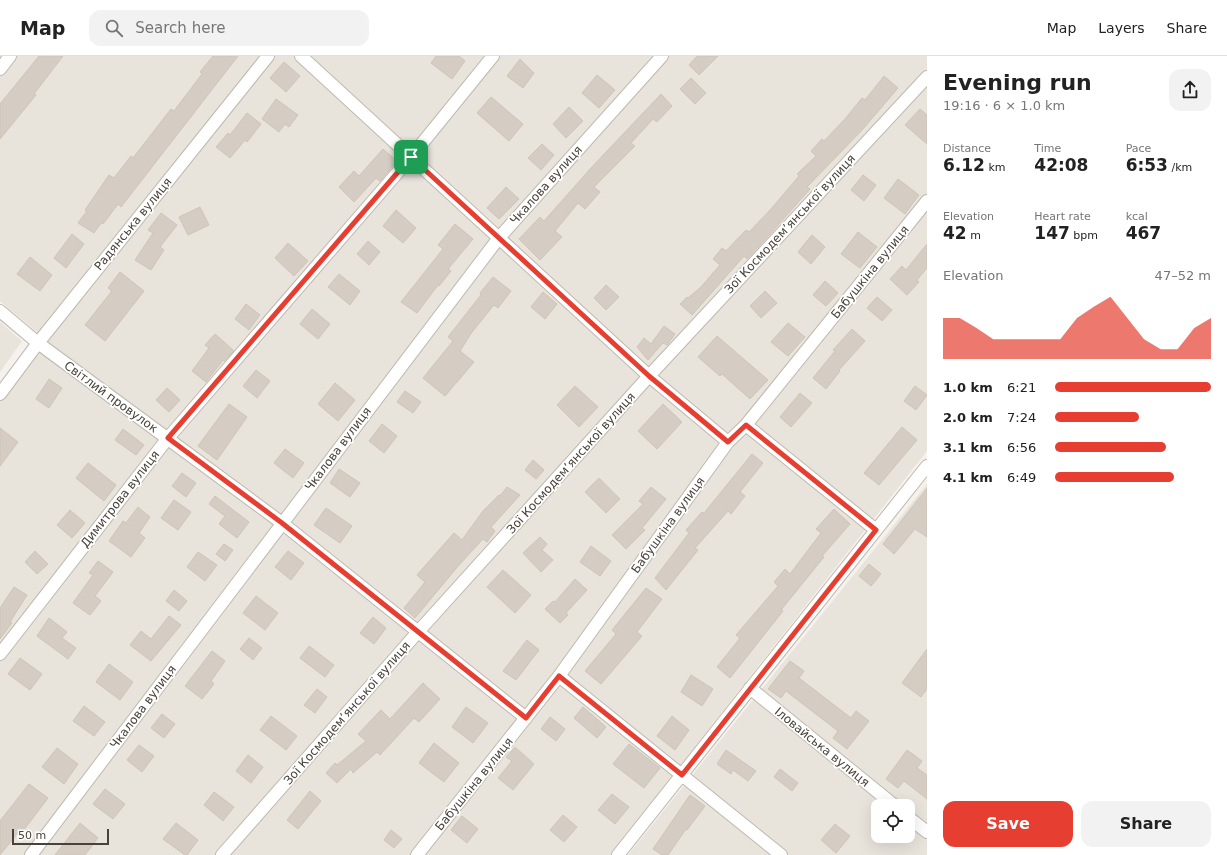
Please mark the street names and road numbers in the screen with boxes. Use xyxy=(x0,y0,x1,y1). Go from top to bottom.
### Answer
street label: Чкалова вулиця xyxy=(507,143,585,227)
street label: Зої Космодем’янської вулиця xyxy=(722,152,858,296)
street label: Радянська вулиця xyxy=(91,175,175,273)
street label: Бабушкіна вулиця xyxy=(828,223,912,321)
street label: Світлий провулок xyxy=(62,358,160,436)
street label: Зої Космодем’янської вулиця xyxy=(504,390,638,536)
street label: Чкалова вулиця xyxy=(302,404,374,494)
street label: Димитрова вулиця xyxy=(78,448,162,550)
street label: Бабушкіна вулиця xyxy=(628,474,708,576)
street label: Зої Космодем’янської вулиця xyxy=(281,639,413,787)
street label: Чкалова вулиця xyxy=(107,662,179,752)
street label: Іловайська вулиця xyxy=(772,704,872,790)
street label: Бабушкіна вулиця xyxy=(432,735,516,833)

